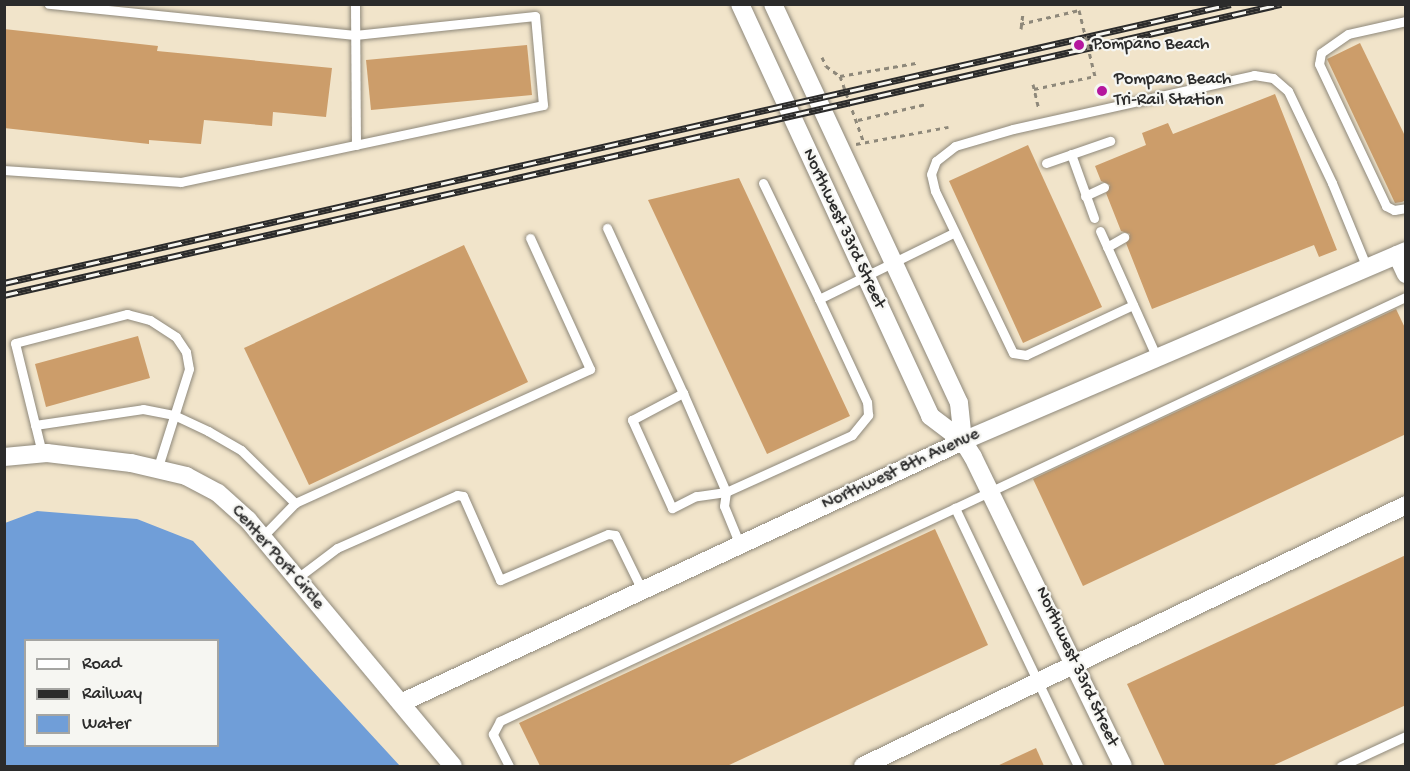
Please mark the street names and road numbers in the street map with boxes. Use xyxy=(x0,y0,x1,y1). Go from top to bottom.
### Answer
street label: Northwest 33rd Street xyxy=(796,146,890,312)
street label: Northwest 8th Avenue xyxy=(819,424,983,516)
street label: Center Port Circle xyxy=(226,501,328,615)
street label: Northwest 33rd Street xyxy=(1029,584,1123,750)

